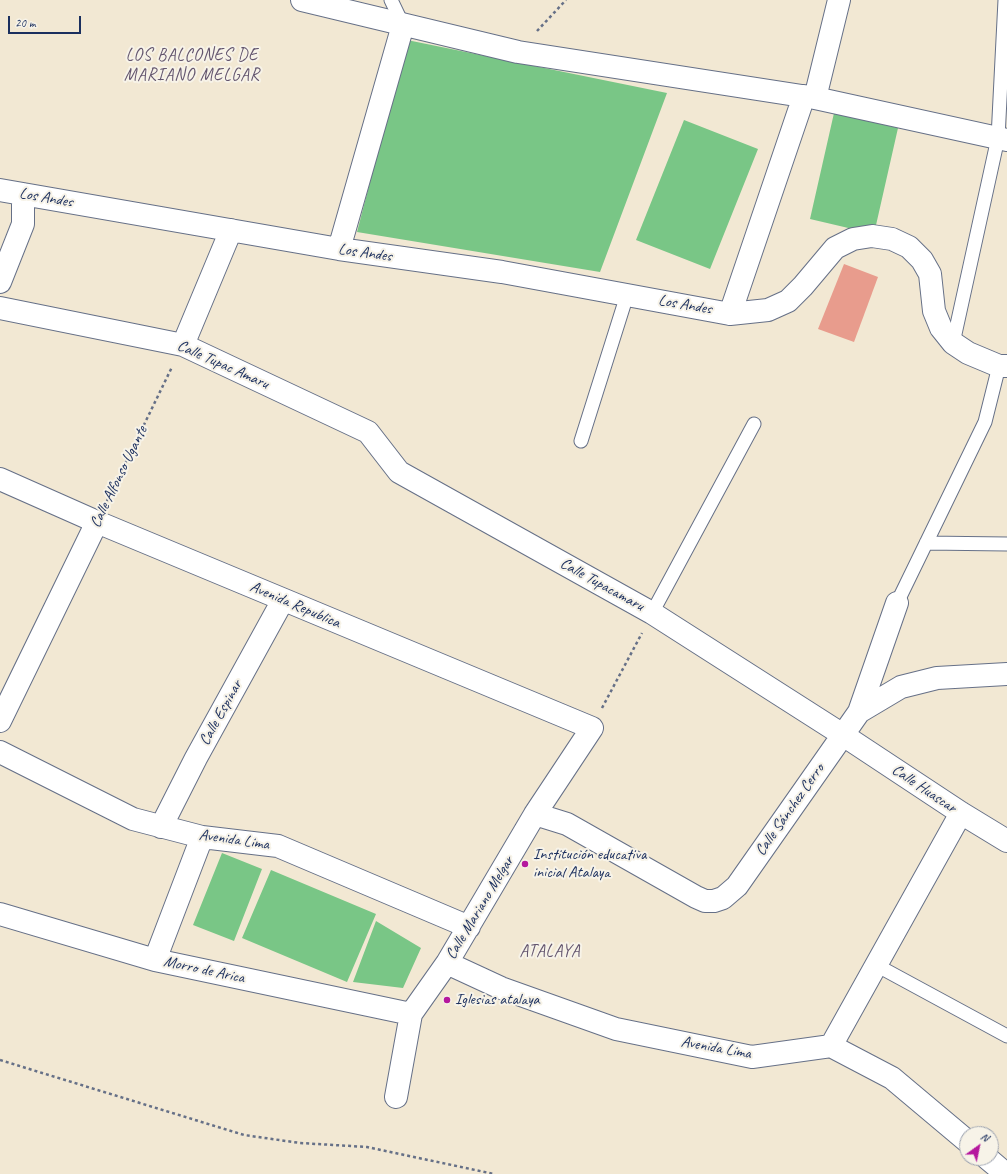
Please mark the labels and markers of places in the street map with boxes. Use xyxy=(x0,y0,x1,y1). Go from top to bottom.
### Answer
place label: Institución educativa inicial Atalaya xyxy=(533,845,646,883)
marker: Institución educativa inicial Atalaya xyxy=(520,859,530,869)
place label: Iglesias atalaya xyxy=(455,990,540,1010)
marker: Iglesias atalaya xyxy=(442,995,452,1005)

